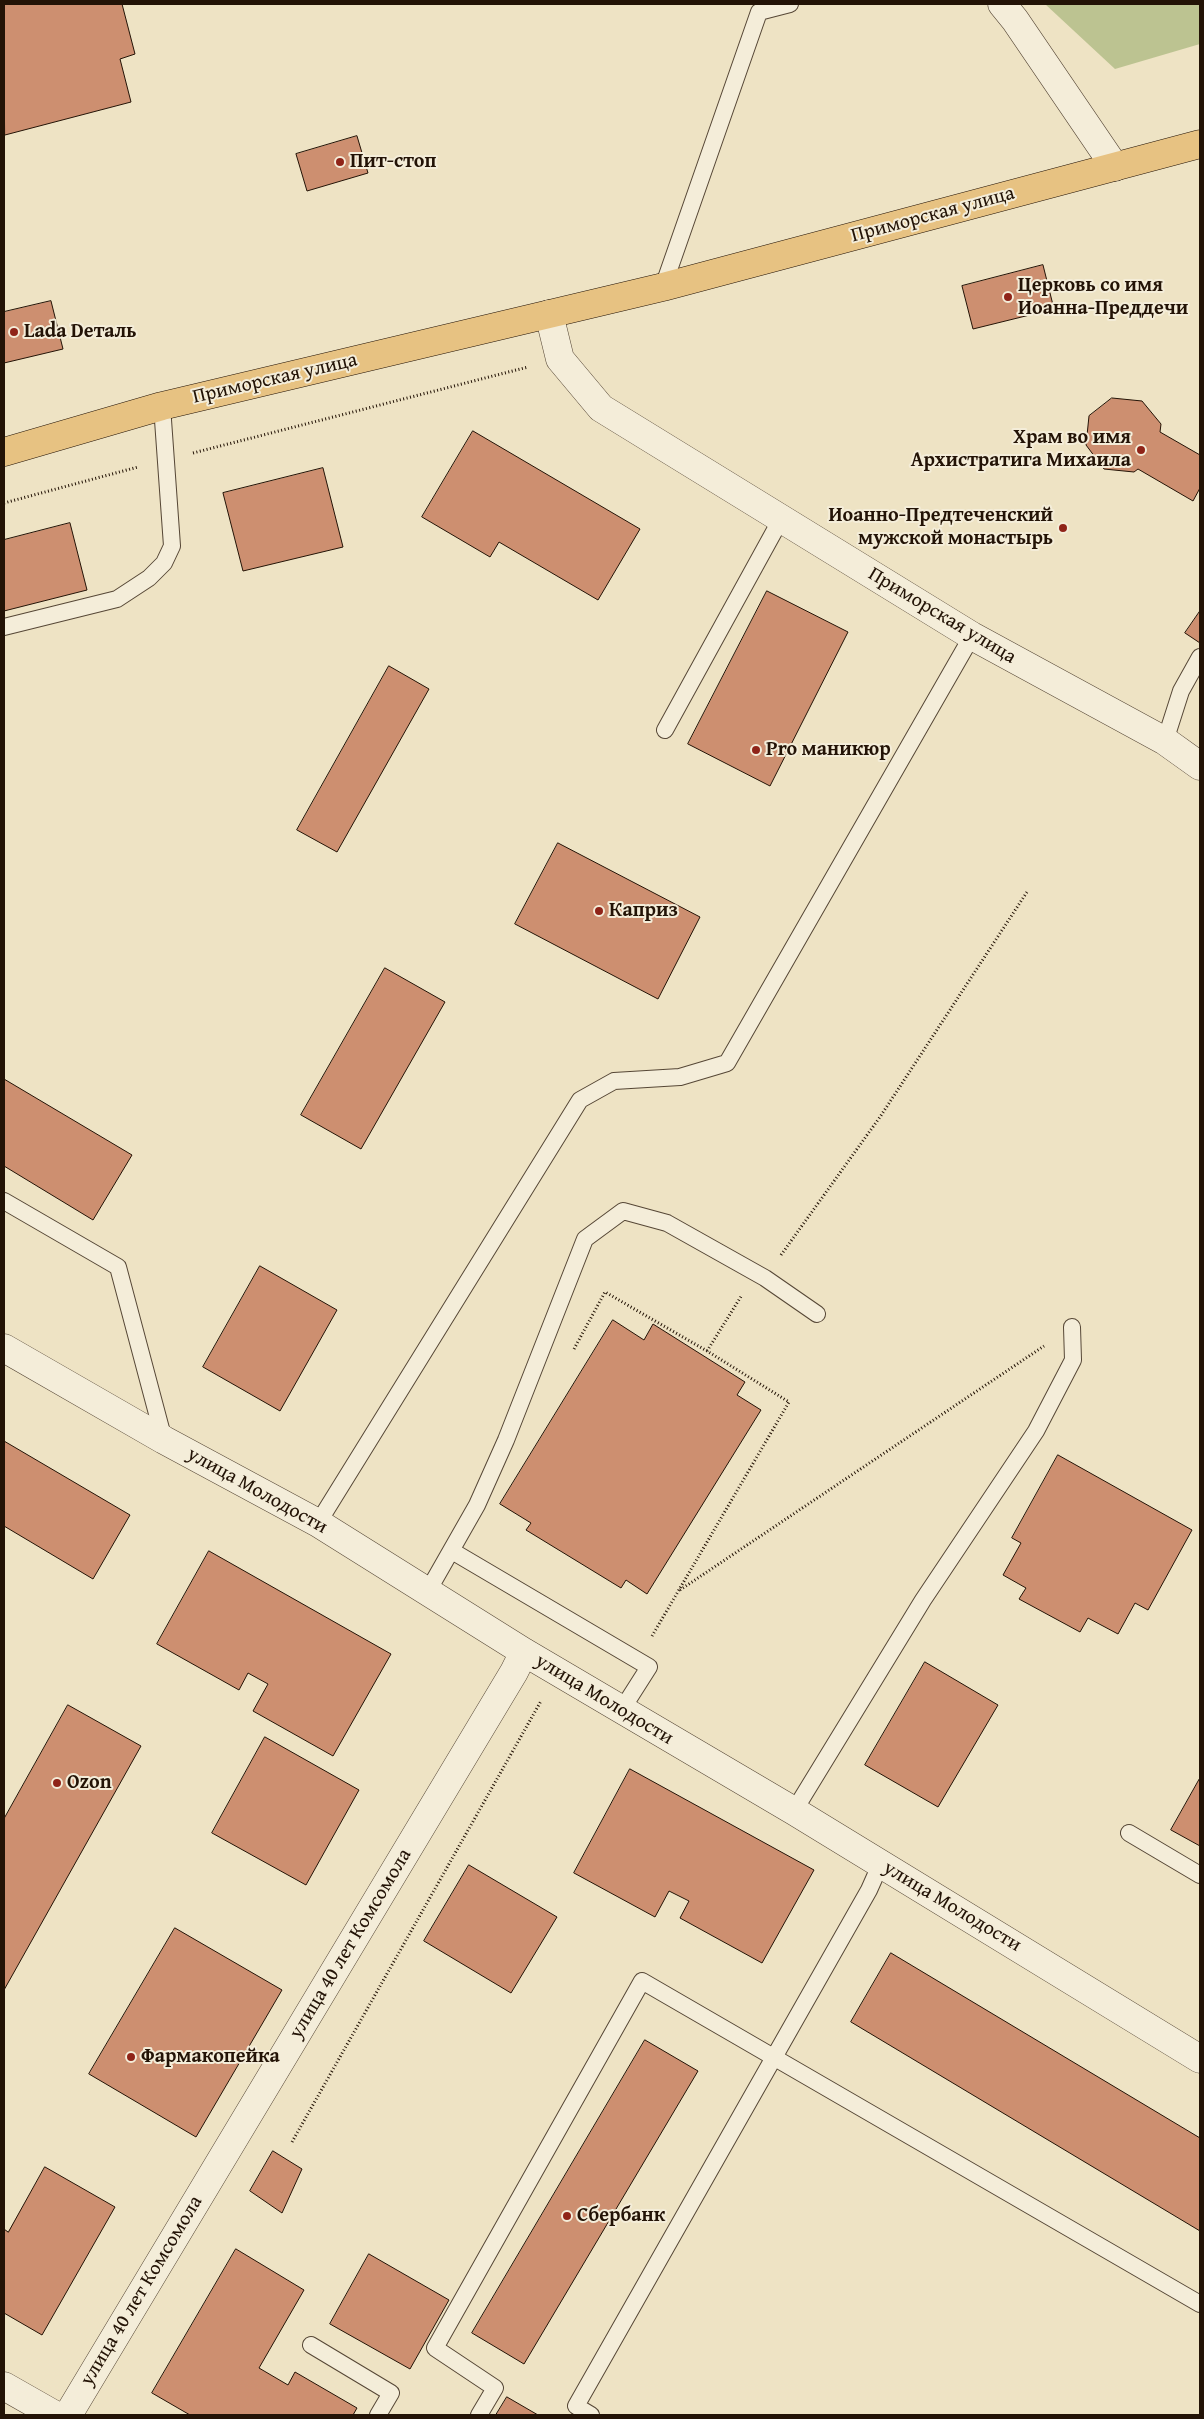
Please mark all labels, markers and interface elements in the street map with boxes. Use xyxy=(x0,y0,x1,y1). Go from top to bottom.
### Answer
place label: Пит-стоп xyxy=(350,150,436,174)
marker: Пит-стоп xyxy=(334,156,346,168)
street label: Приморская улица xyxy=(849,182,1017,248)
place label: Церковь со имя Иоанна-Преддечи xyxy=(1018,274,1188,321)
marker: Церковь со имя Иоанна-Преддечи xyxy=(1002,291,1014,303)
place label: Lada Dеталь xyxy=(24,320,137,344)
marker: Lada Dеталь xyxy=(8,326,20,338)
street label: Приморская улица xyxy=(190,348,360,410)
place label: Храм во имя Архистратига Михаила xyxy=(911,426,1131,473)
marker: Храм во имя Архистратига Михаила xyxy=(1135,444,1147,456)
place label: Иоанно-Предтеченский мужской монастырь xyxy=(829,504,1053,551)
marker: Иоанно-Предтеченский мужской монастырь xyxy=(1057,522,1069,534)
street label: Приморская улица xyxy=(864,562,1020,670)
place label: Pro маникюр xyxy=(766,738,891,762)
marker: Pro маникюр xyxy=(750,744,762,756)
place label: Каприз xyxy=(609,899,678,923)
marker: Каприз xyxy=(593,905,605,917)
street label: улица Молодости xyxy=(183,1442,331,1540)
street label: улица Молодости xyxy=(531,1649,677,1751)
place label: Ozon xyxy=(67,1771,112,1795)
marker: Ozon xyxy=(51,1777,63,1789)
street label: улица 40 лет Комсомола xyxy=(285,1845,417,2043)
street label: улица Молодости xyxy=(879,1856,1025,1958)
place label: Фармакопейка xyxy=(141,2045,280,2069)
marker: Фармакопейка xyxy=(125,2051,137,2063)
street label: улица 40 лет Комсомола xyxy=(76,2192,208,2390)
place label: Сбербанк xyxy=(577,2204,665,2228)
marker: Сбербанк xyxy=(561,2210,573,2222)

